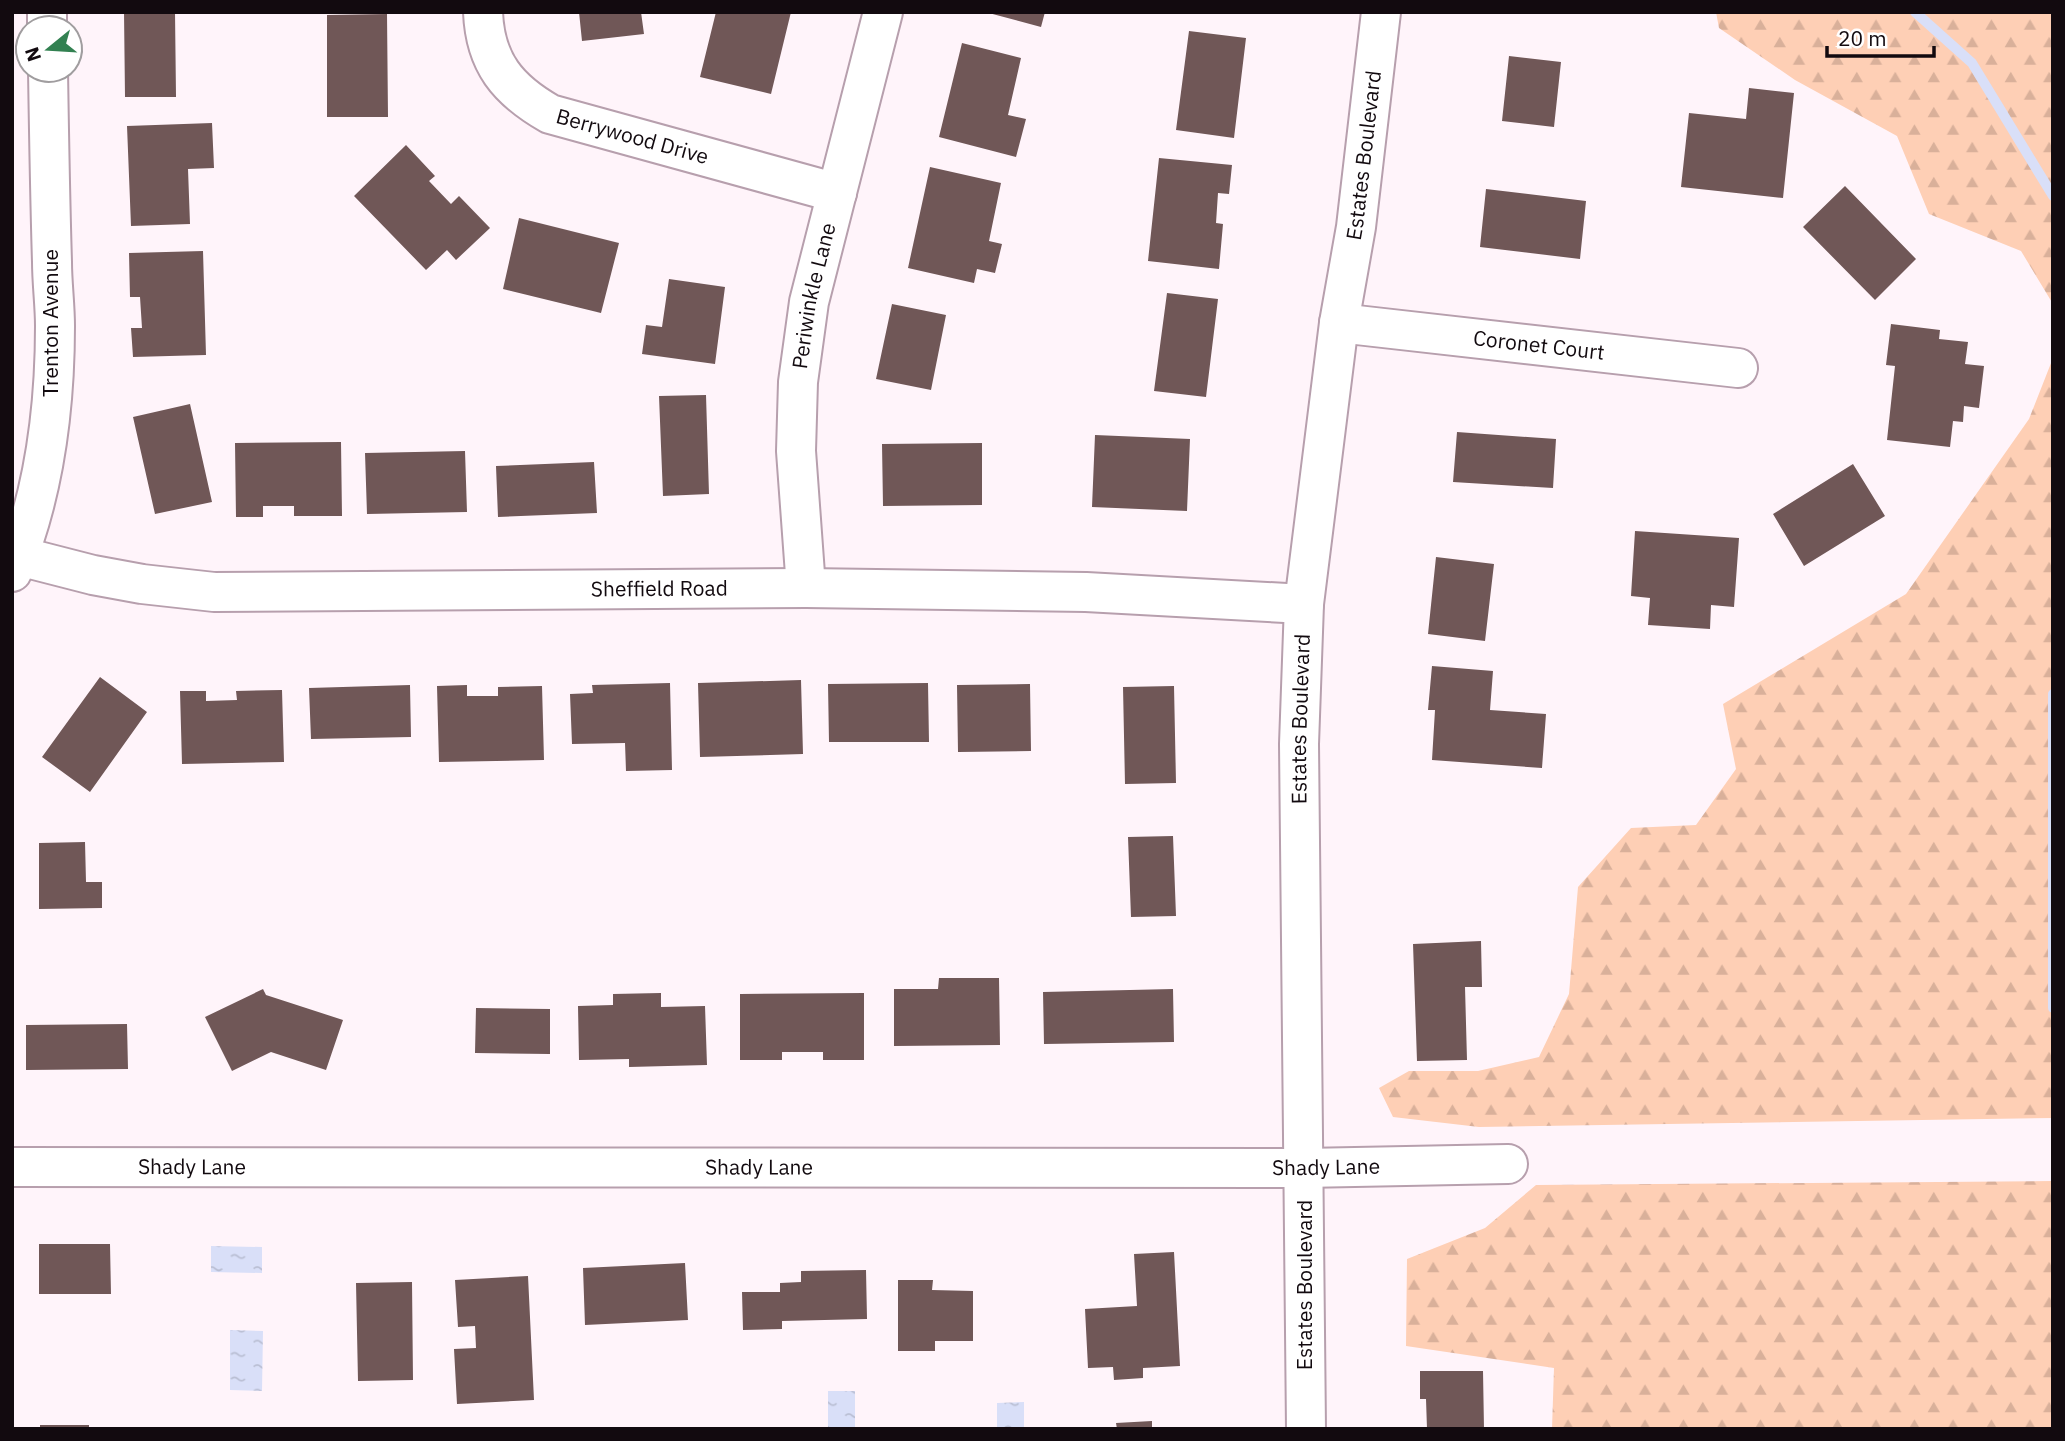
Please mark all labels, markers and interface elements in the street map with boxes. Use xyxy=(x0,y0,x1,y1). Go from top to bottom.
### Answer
north arrow xyxy=(14,14,84,84)
scale bar xyxy=(1827,14,1934,58)
text: 20 m xyxy=(1838,24,1887,52)
text: N xyxy=(19,44,46,65)
street label: Estates Boulevard xyxy=(1339,69,1387,242)
street label: Berrywood Drive xyxy=(553,101,712,170)
street label: Periwinkle Lane xyxy=(785,220,842,371)
street label: Trenton Avenue xyxy=(36,249,64,397)
street label: Coronet Court xyxy=(1472,323,1606,366)
street label: Sheffield Road xyxy=(591,574,728,602)
street label: Estates Boulevard xyxy=(1284,633,1316,805)
street label: Shady Lane xyxy=(138,1152,246,1180)
street label: Shady Lane xyxy=(1272,1152,1380,1181)
street label: Shady Lane xyxy=(705,1153,813,1181)
street label: Estates Boulevard xyxy=(1290,1200,1318,1370)

